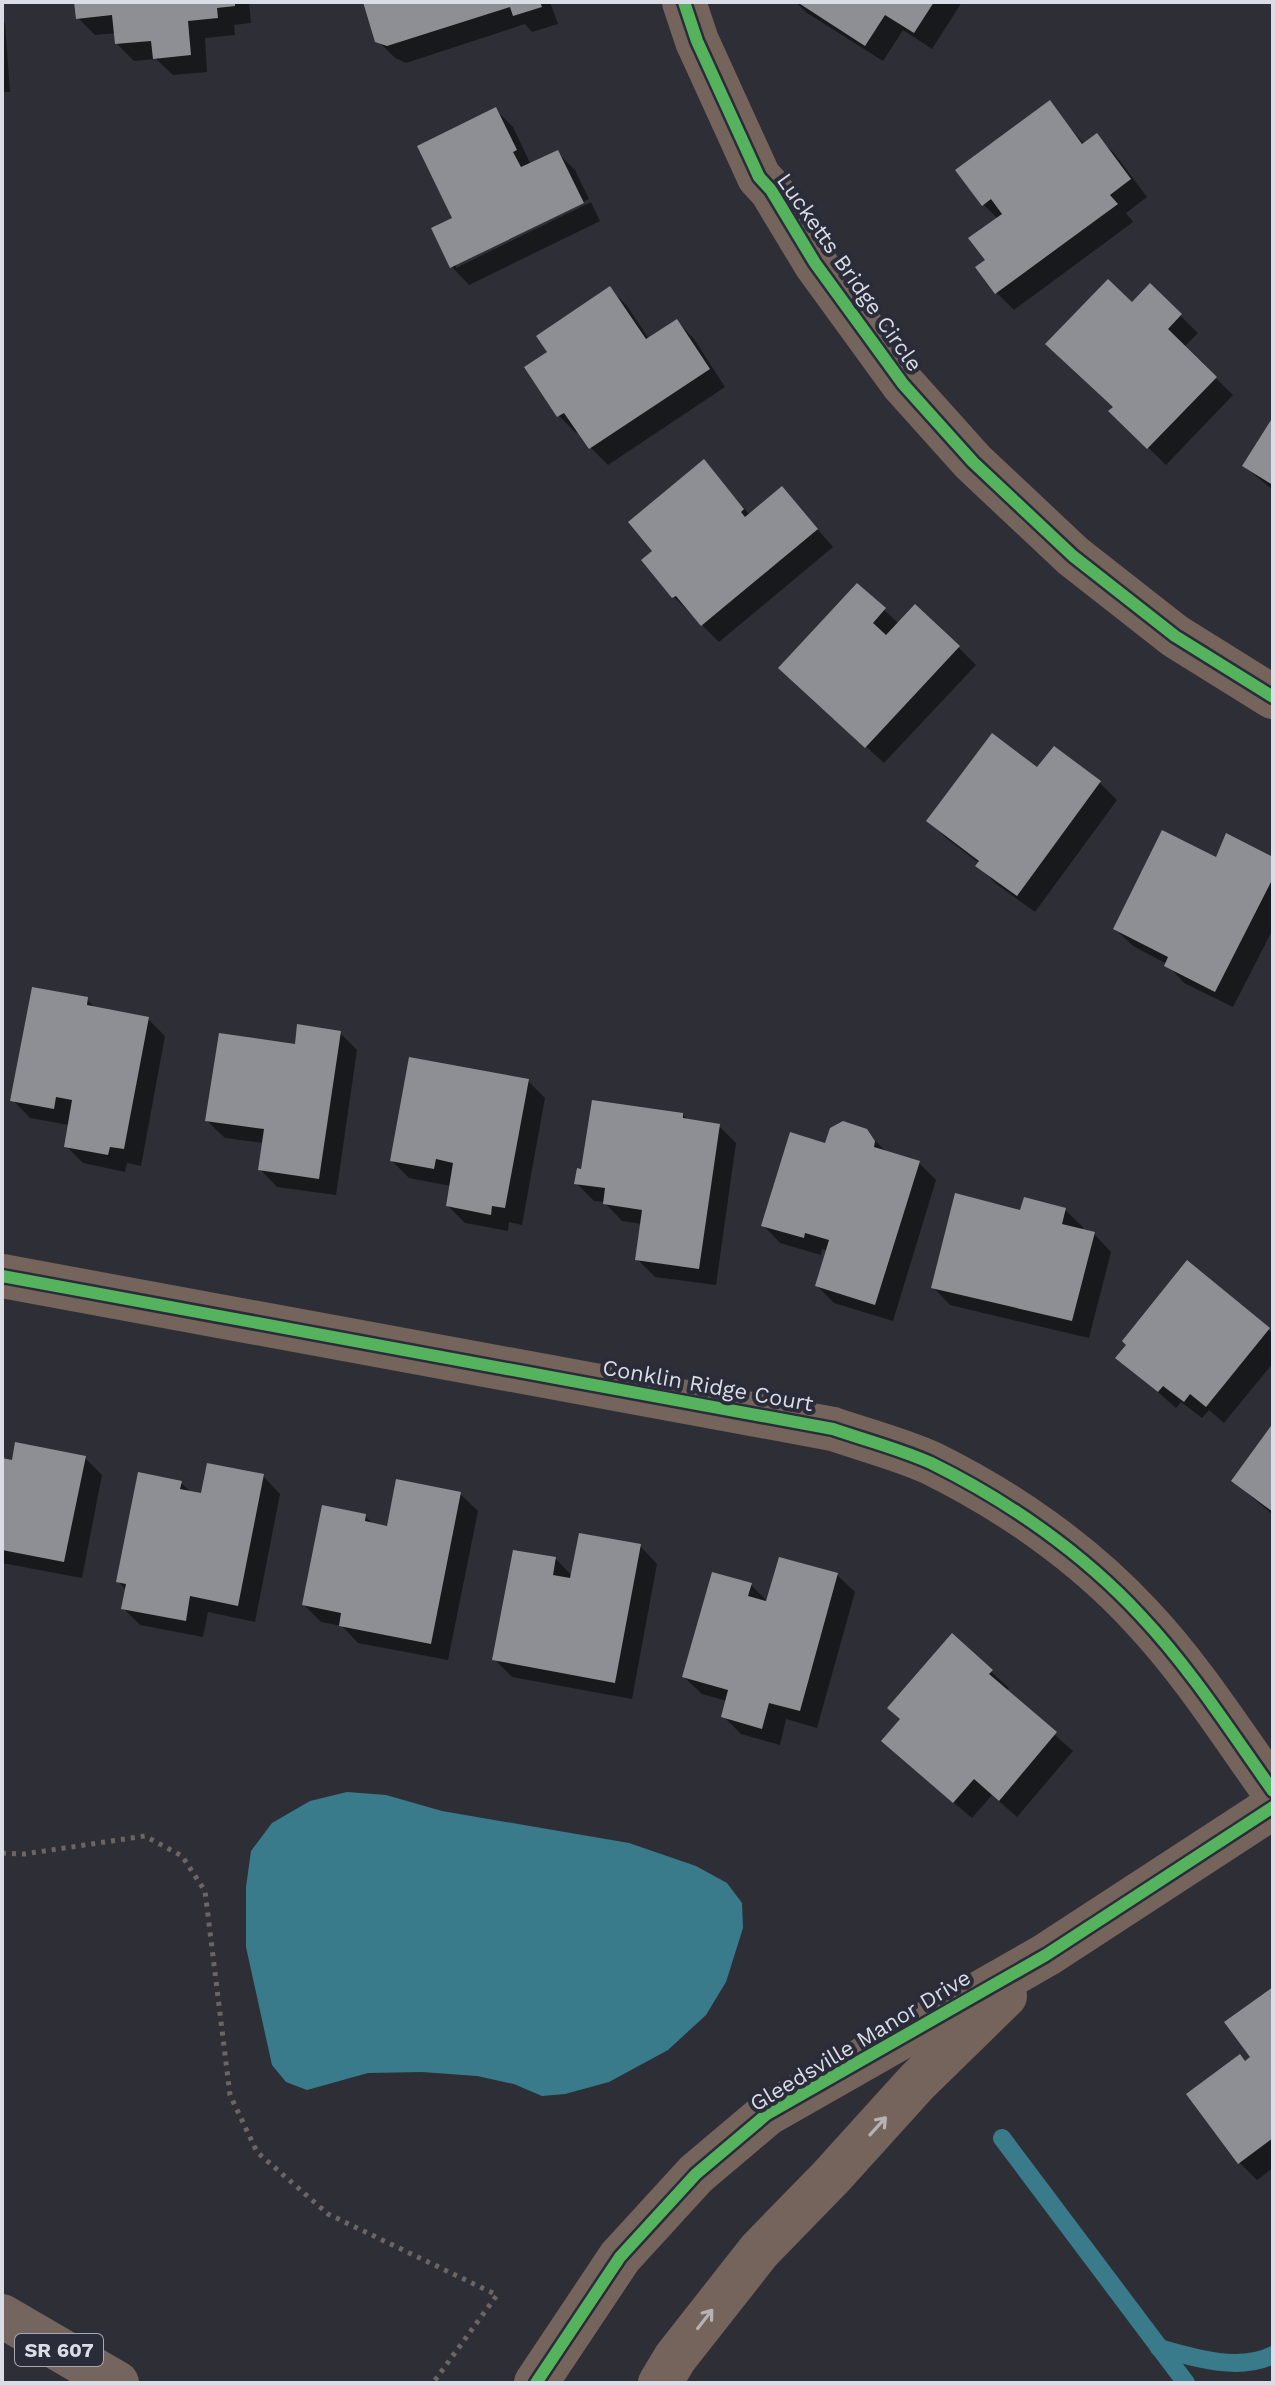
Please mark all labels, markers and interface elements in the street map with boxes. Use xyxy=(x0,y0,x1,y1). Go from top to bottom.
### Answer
street label: Lucketts Bridge Circle xyxy=(772,169,927,376)
street label: Conklin Ridge Court xyxy=(601,1355,815,1416)
street label: Gleedsville Manor Drive xyxy=(746,1965,975,2116)
one-way arrow xyxy=(868,2116,886,2136)
one-way arrow xyxy=(696,2309,714,2330)
road number: SR 607 xyxy=(15,2334,103,2366)

